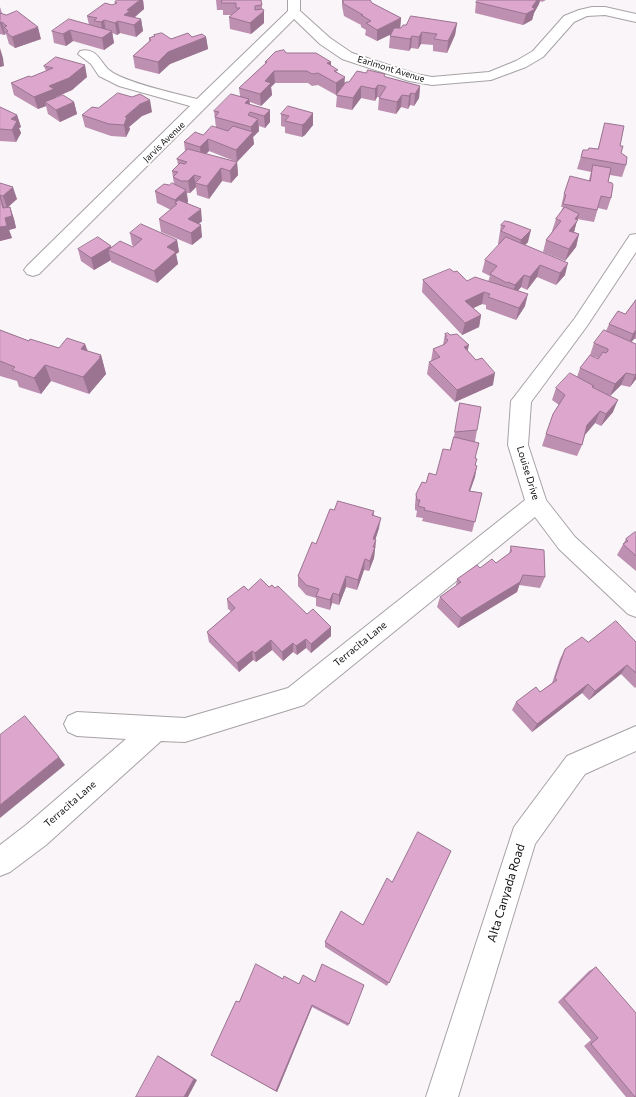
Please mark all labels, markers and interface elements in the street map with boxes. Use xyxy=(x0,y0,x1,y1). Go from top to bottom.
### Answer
street label: Earlmont Avenue xyxy=(356,54,426,84)
street label: Jarvis Avenue xyxy=(141,119,187,165)
street label: Louise Drive xyxy=(514,445,542,501)
street label: Terracita Lane xyxy=(331,619,389,669)
street label: Terracita Lane xyxy=(42,778,98,830)
street label: Alta Canyada Road xyxy=(484,842,528,944)

